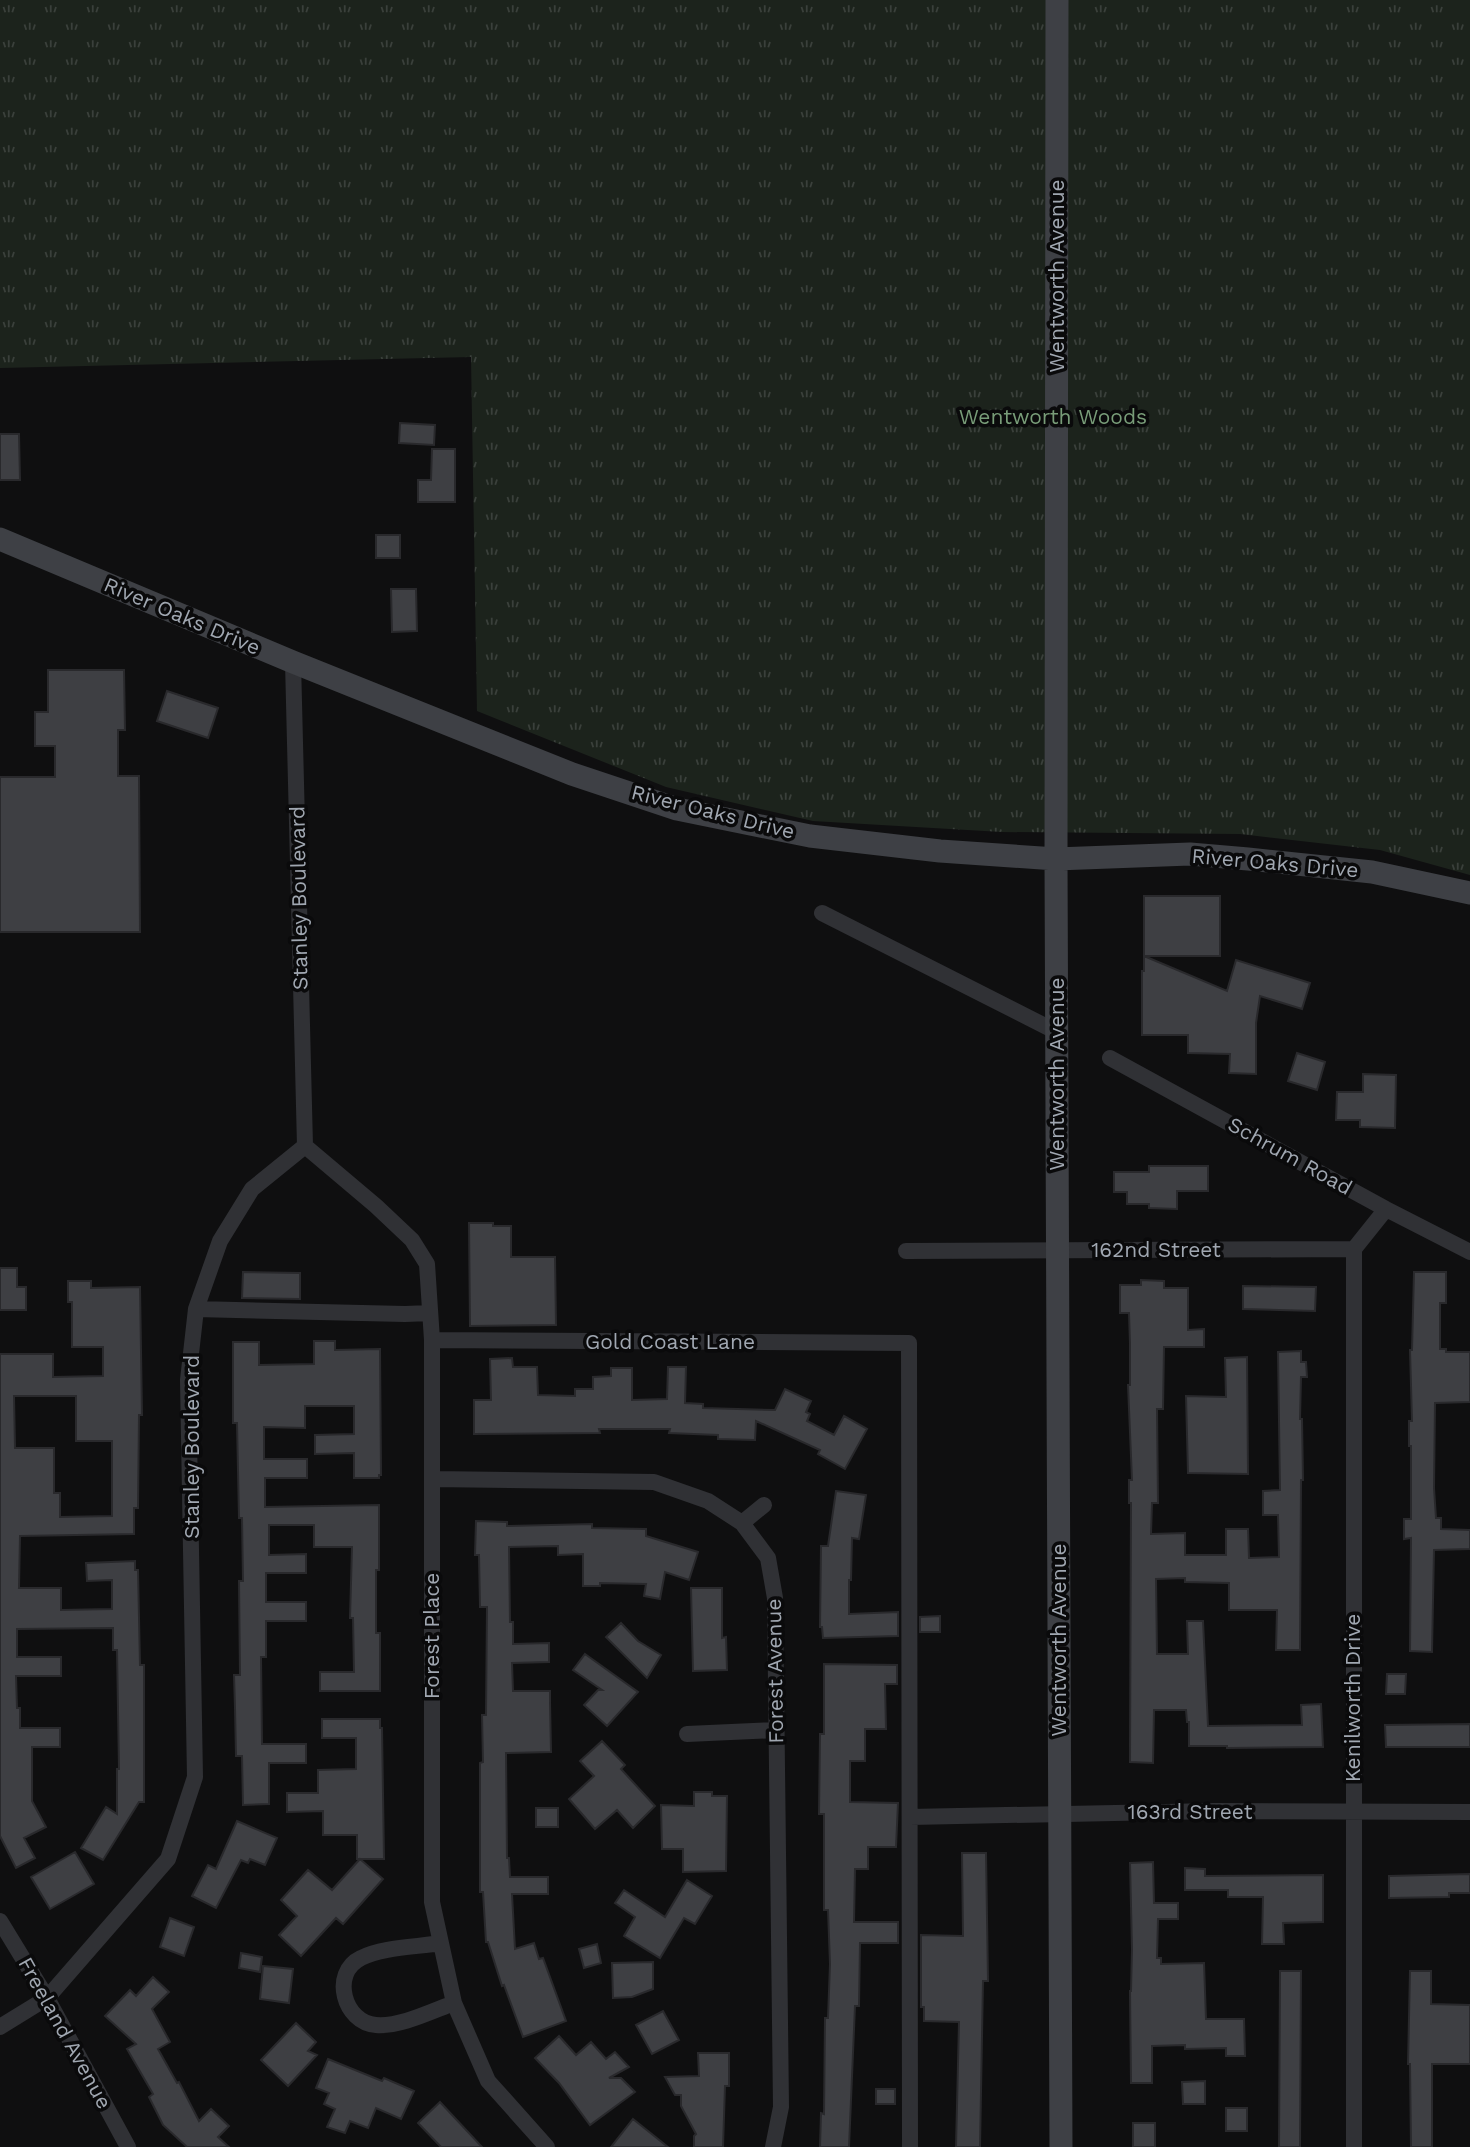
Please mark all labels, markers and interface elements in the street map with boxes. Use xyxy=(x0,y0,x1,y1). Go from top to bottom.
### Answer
street label: Wentworth Avenue xyxy=(1044,179,1069,373)
park label: Wentworth Woods xyxy=(959,404,1147,429)
street label: River Oaks Drive xyxy=(100,571,264,660)
street label: River Oaks Drive xyxy=(629,779,797,844)
street label: Stanley Boulevard xyxy=(284,806,313,990)
street label: River Oaks Drive xyxy=(1191,843,1360,882)
street label: Wentworth Avenue xyxy=(1044,977,1069,1171)
street label: Schrum Road xyxy=(1224,1111,1357,1200)
street label: 162nd Street xyxy=(1091,1237,1221,1262)
street label: Gold Coast Lane xyxy=(585,1329,755,1354)
street label: Stanley Boulevard xyxy=(179,1355,204,1539)
street label: Wentworth Avenue xyxy=(1046,1543,1071,1737)
street label: Forest Place xyxy=(419,1573,444,1699)
street label: Forest Avenue xyxy=(761,1598,788,1744)
street label: Kenilworth Drive xyxy=(1340,1614,1365,1782)
street label: 163rd Street xyxy=(1128,1799,1253,1824)
street label: Freeland Avenue xyxy=(13,1953,117,2113)

